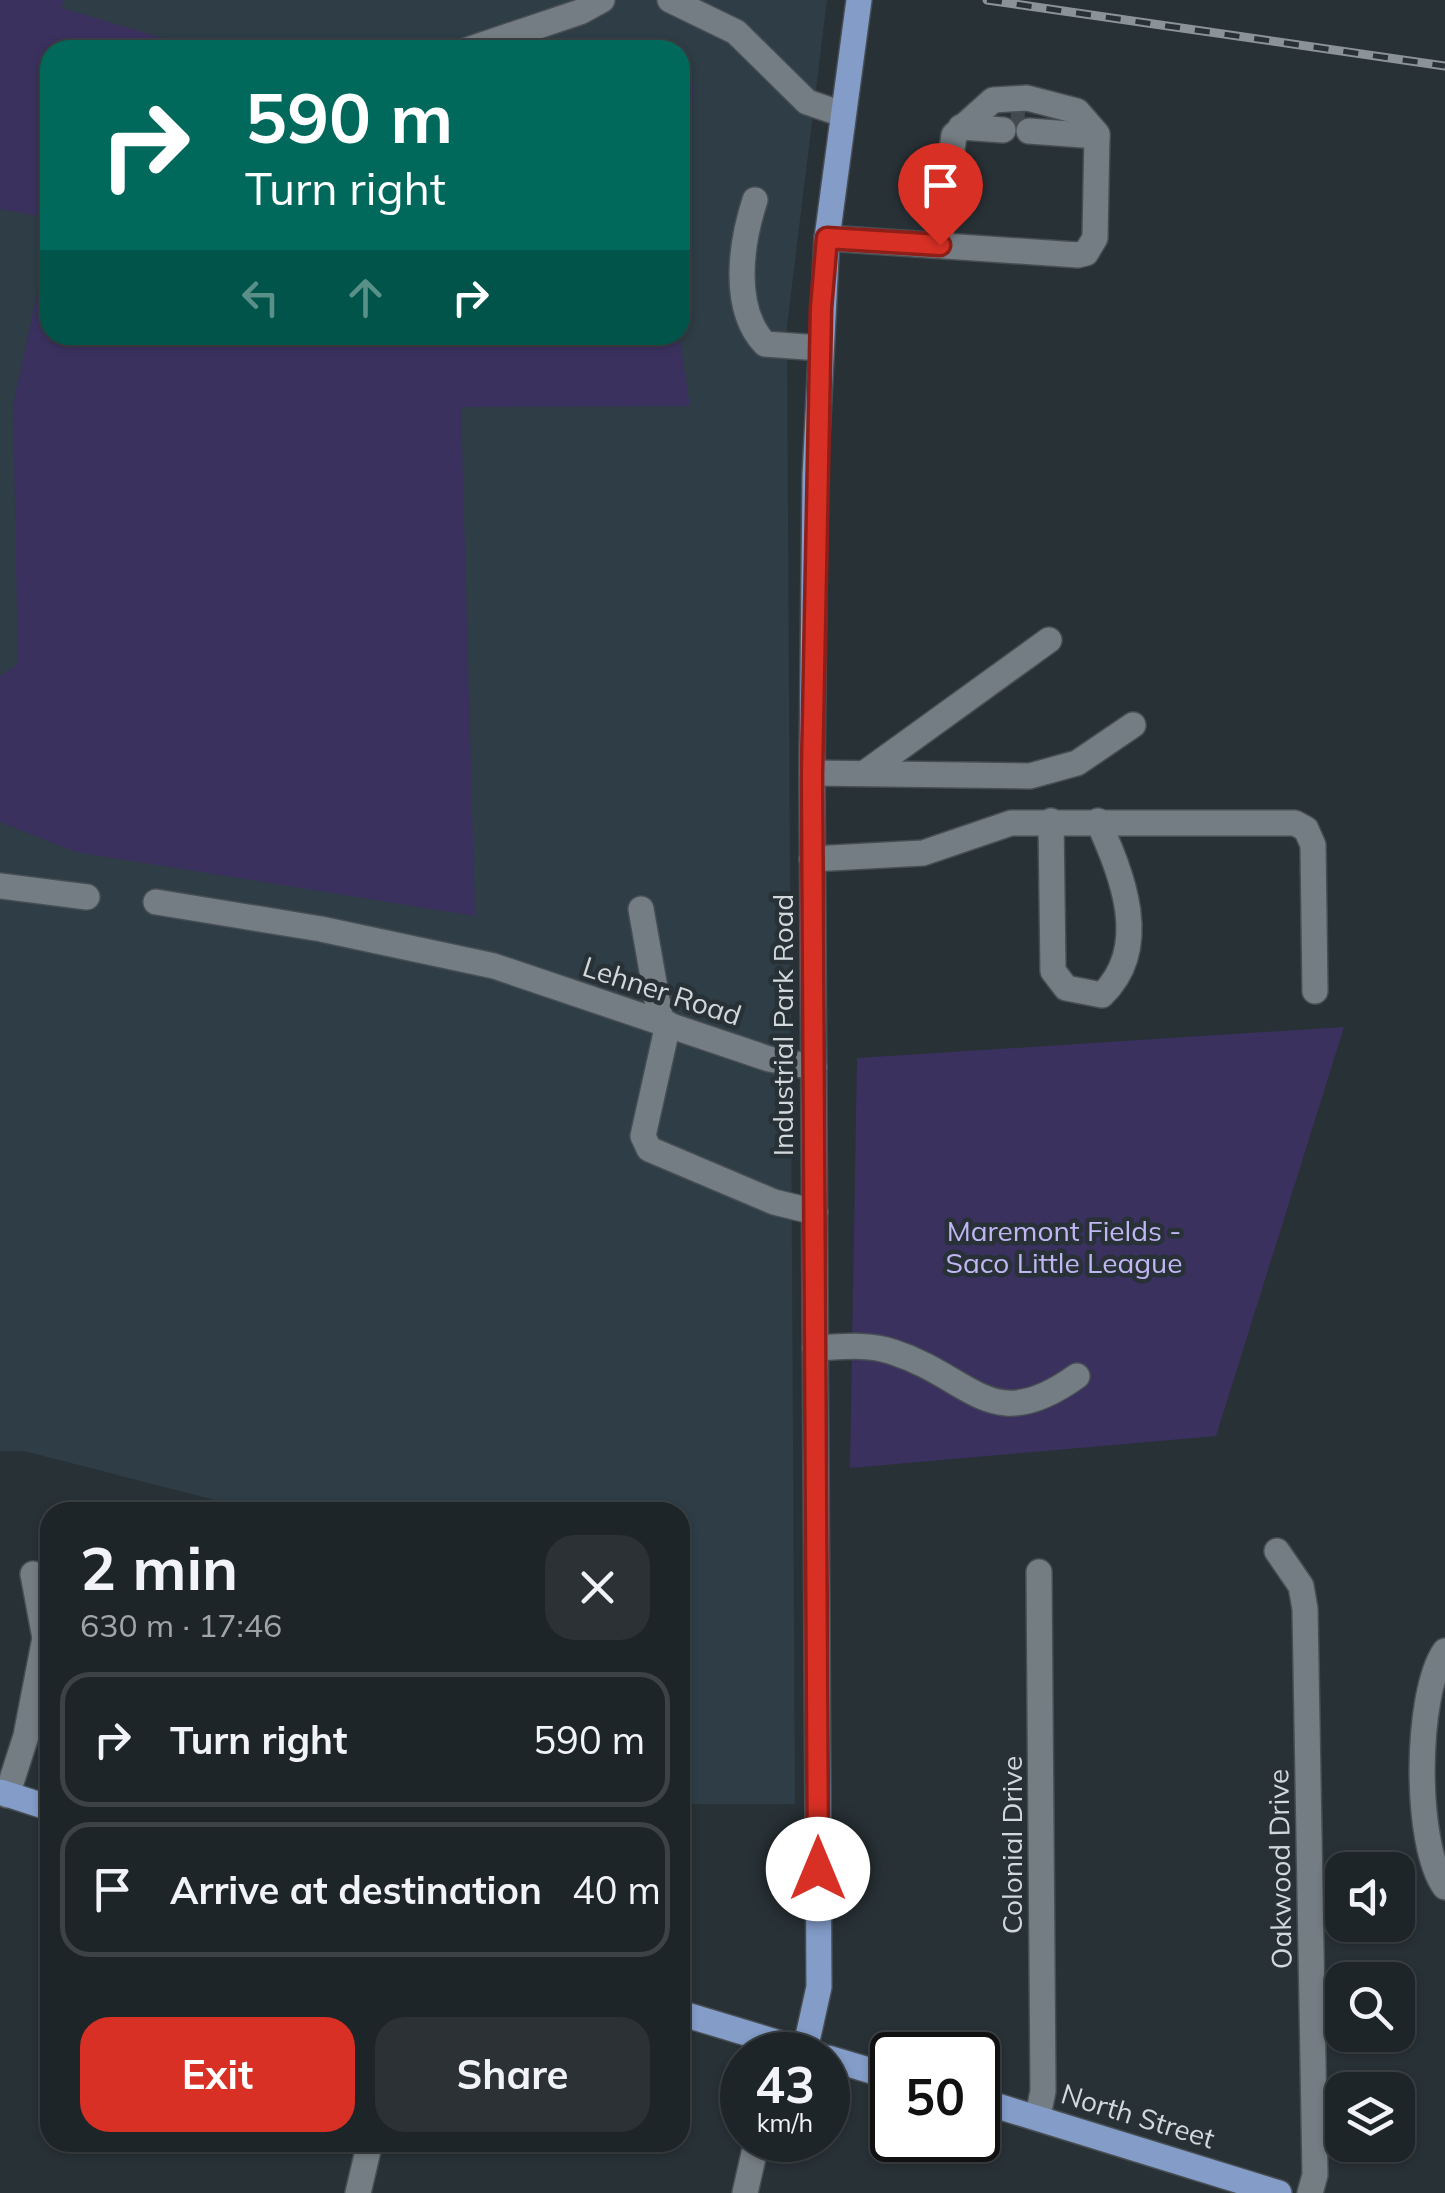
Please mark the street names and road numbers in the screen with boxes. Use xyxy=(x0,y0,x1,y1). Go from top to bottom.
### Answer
street label: Industrial Park Road xyxy=(765,894,800,1156)
street label: Lehner Road xyxy=(579,948,746,1033)
street label: Colonial Drive xyxy=(994,1756,1029,1934)
street label: Oakwood Drive xyxy=(1260,1769,1299,1969)
street label: North Street xyxy=(1057,2076,1219,2156)

